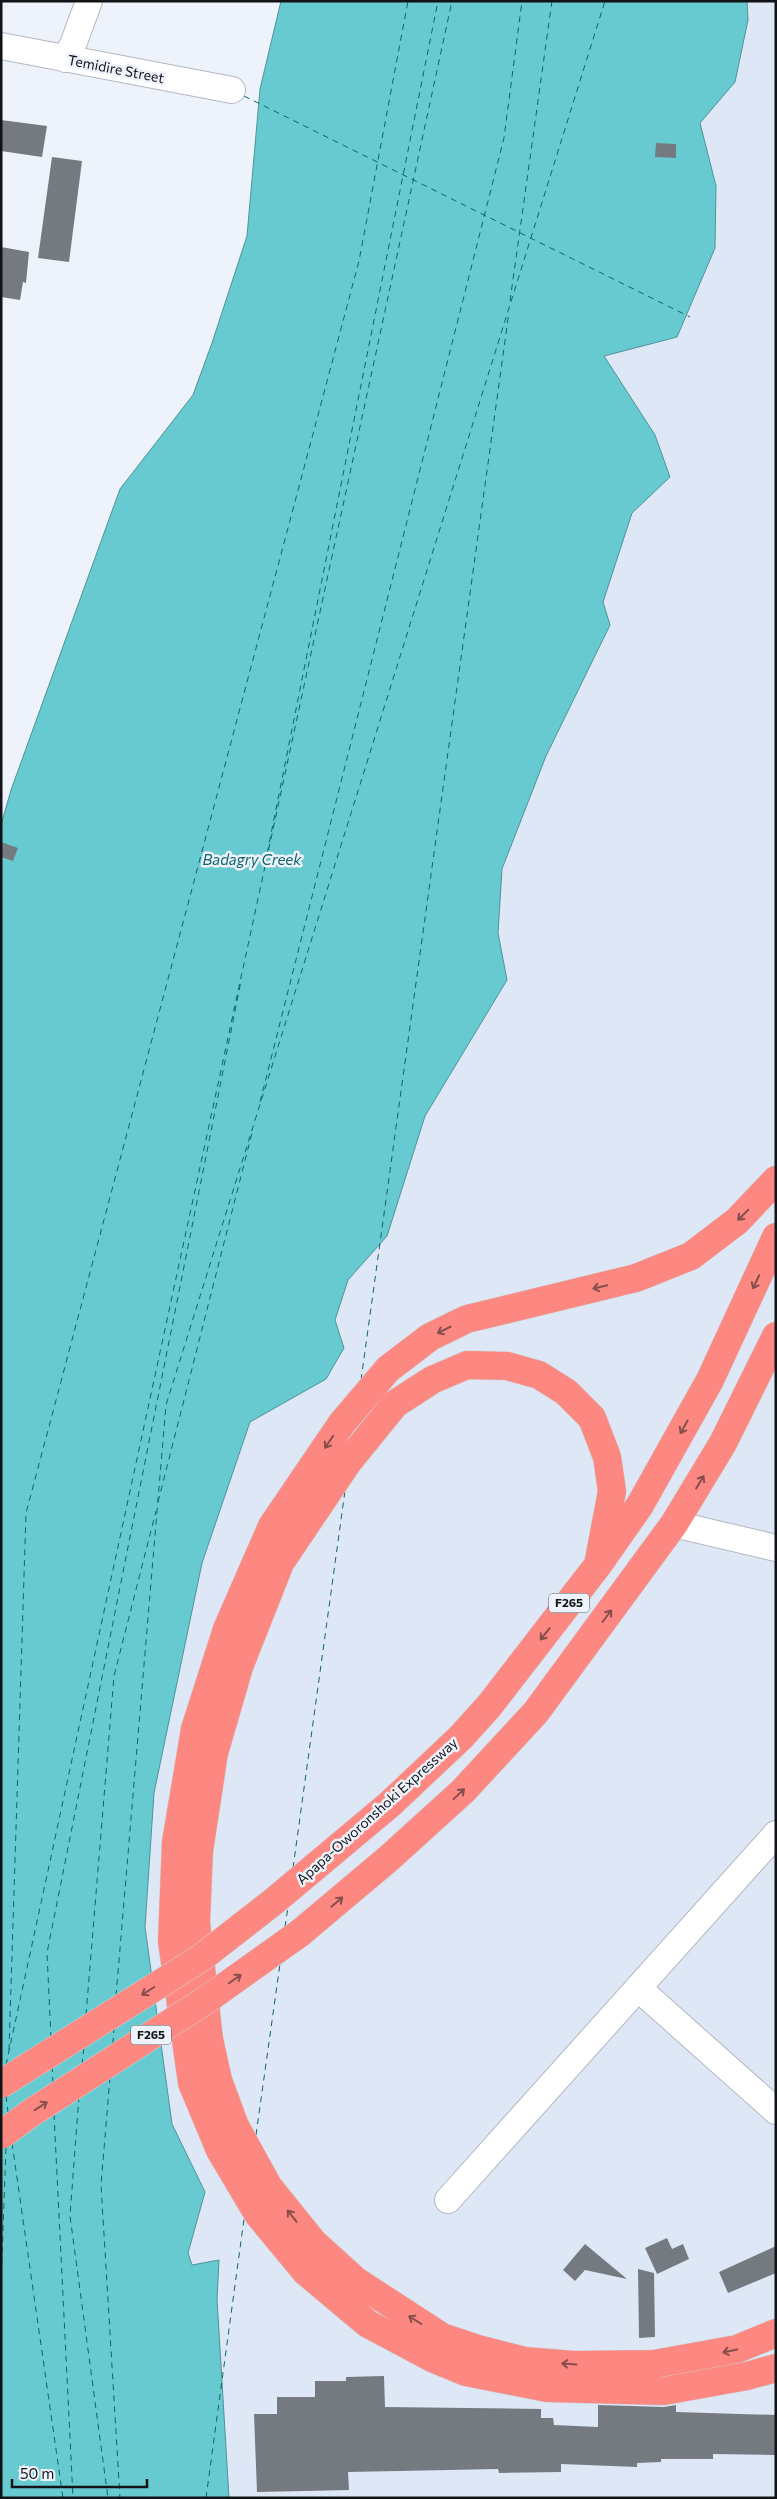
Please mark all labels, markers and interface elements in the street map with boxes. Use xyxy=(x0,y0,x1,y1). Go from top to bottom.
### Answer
street label: Temidire Street xyxy=(66,51,166,86)
water label: Badagry Creek xyxy=(203,850,302,868)
one-way arrow xyxy=(736,1209,749,1221)
one-way arrow xyxy=(751,1274,760,1289)
one-way arrow xyxy=(592,1283,608,1292)
one-way arrow xyxy=(436,1325,451,1335)
one-way arrow xyxy=(678,1419,688,1434)
one-way arrow xyxy=(324,1435,334,1449)
one-way arrow xyxy=(695,1476,705,1490)
road number: F265 xyxy=(549,1594,589,1612)
one-way arrow xyxy=(602,1610,613,1623)
one-way arrow xyxy=(539,1627,550,1640)
street label: Apapa-Oworonshoki Expressway xyxy=(293,1734,461,1887)
one-way arrow xyxy=(453,1788,465,1800)
one-way arrow xyxy=(331,1896,344,1908)
one-way arrow xyxy=(228,1974,242,1984)
one-way arrow xyxy=(141,1986,155,1996)
road number: F265 xyxy=(131,2026,171,2044)
one-way arrow xyxy=(33,2101,47,2111)
one-way arrow xyxy=(287,2209,297,2223)
one-way arrow xyxy=(408,2315,422,2326)
one-way arrow xyxy=(723,2346,739,2356)
one-way arrow xyxy=(561,2360,577,2369)
scale bar xyxy=(12,2456,148,2488)
text: 50 m xyxy=(20,2464,54,2482)

